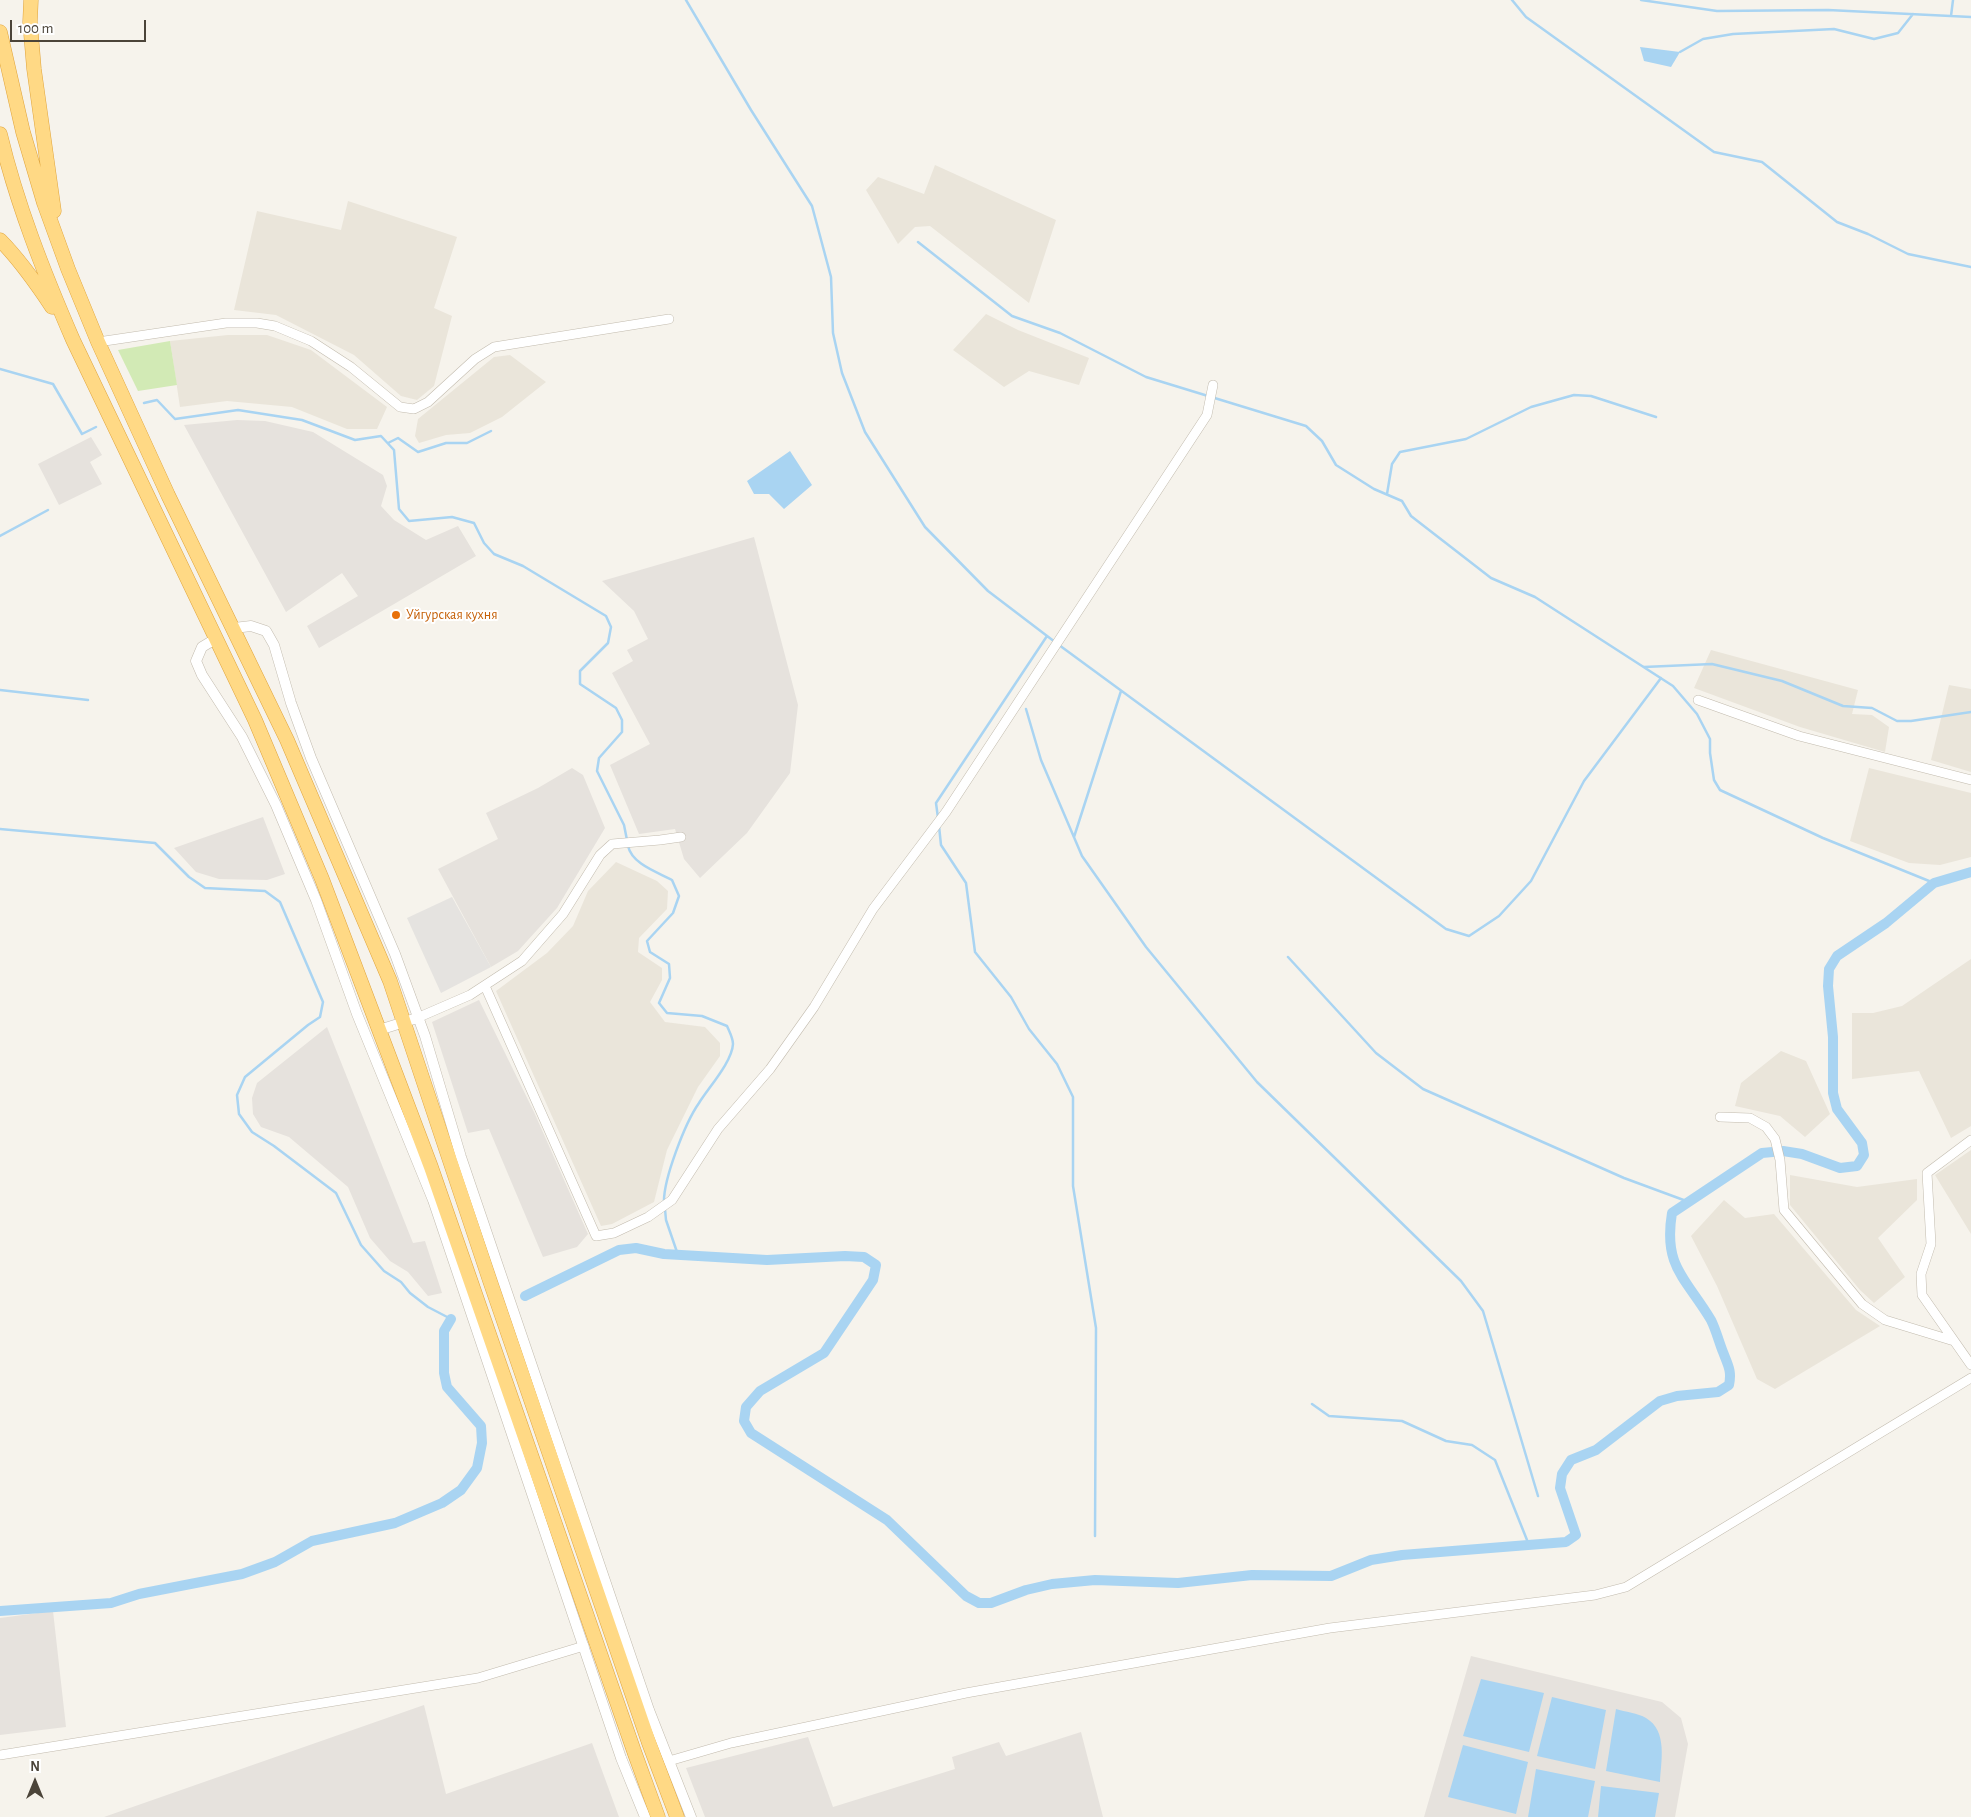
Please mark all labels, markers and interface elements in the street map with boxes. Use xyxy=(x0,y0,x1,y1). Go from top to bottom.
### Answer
scale bar xyxy=(12,10,149,42)
text: 100 m xyxy=(18,21,53,36)
place label: Уйгурская кухня xyxy=(406,607,498,623)
marker: Уйгурская кухня xyxy=(390,609,402,621)
north arrow xyxy=(10,1757,60,1807)
text: N xyxy=(30,1760,40,1774)

